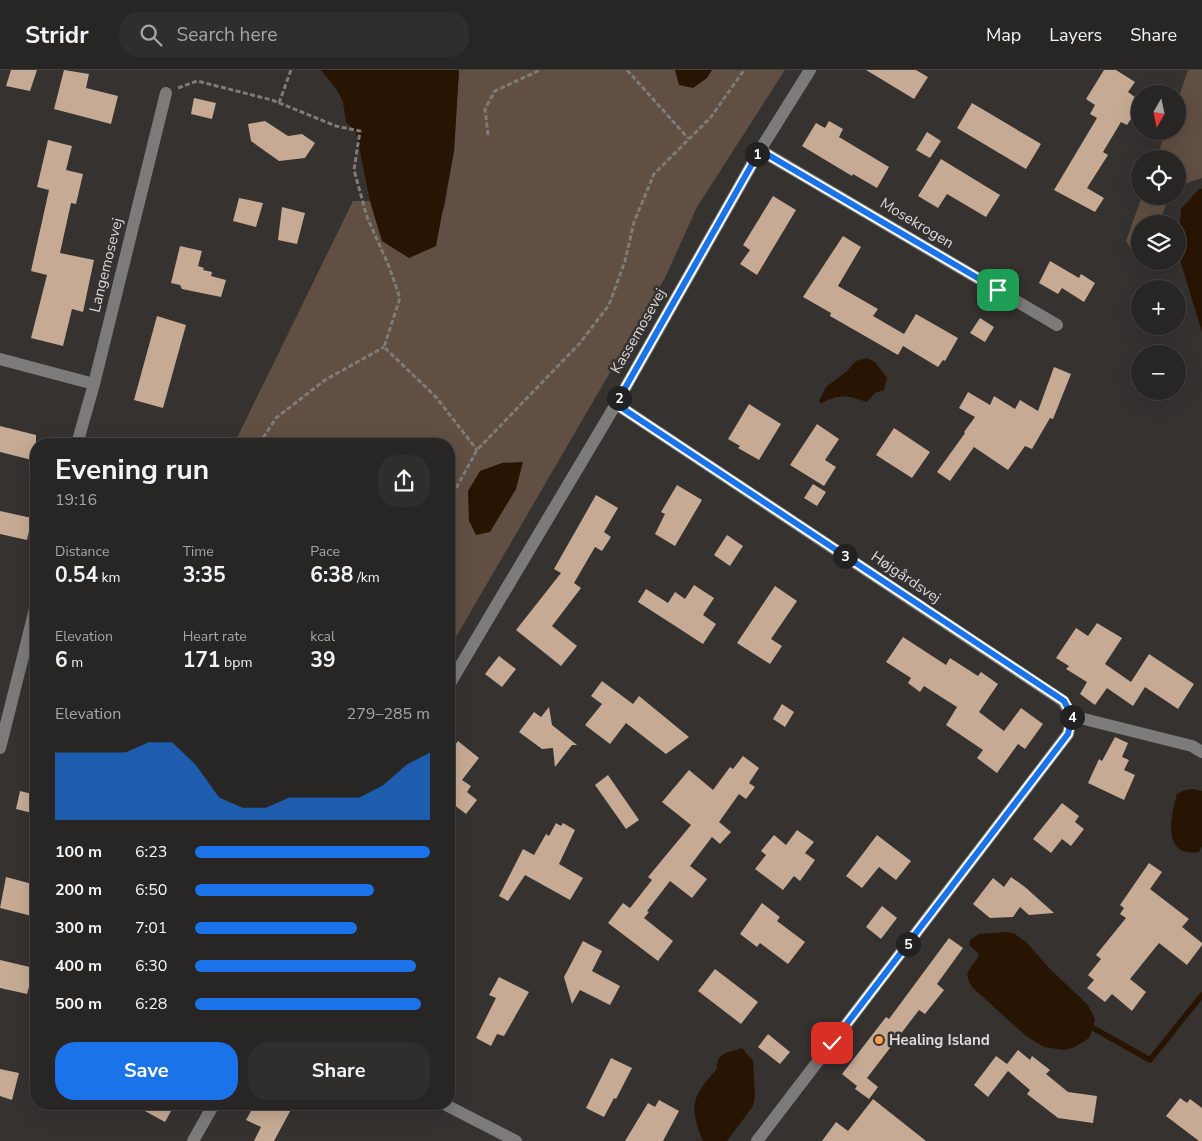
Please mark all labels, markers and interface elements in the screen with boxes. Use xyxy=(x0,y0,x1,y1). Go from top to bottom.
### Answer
search box xyxy=(119,12,469,57)
text: Stridr xyxy=(25,19,89,51)
icon: search xyxy=(137,21,165,49)
text: Search here xyxy=(177,22,277,48)
text: Map xyxy=(986,23,1021,47)
text: Layers xyxy=(1049,23,1102,47)
text: Share xyxy=(1130,23,1177,47)
north arrow xyxy=(1131,85,1186,140)
map controls xyxy=(1131,85,1186,400)
pin: 1 xyxy=(744,142,770,166)
text: 1 xyxy=(753,145,762,164)
button: locate xyxy=(1131,150,1186,205)
street label: Mosekrogen xyxy=(876,193,958,253)
button: layers xyxy=(1131,215,1186,270)
street label: Langemosevej xyxy=(85,216,127,314)
pin xyxy=(977,269,1019,311)
icon: arrive xyxy=(984,276,1012,304)
button: + xyxy=(1131,280,1186,335)
street label: Kassemosevej xyxy=(606,285,670,377)
button: − xyxy=(1131,345,1186,400)
pin: 2 xyxy=(606,386,632,410)
text: 2 xyxy=(615,389,624,408)
text: Evening run xyxy=(55,451,209,489)
button: share xyxy=(378,455,430,507)
text: 19:16 xyxy=(55,489,97,511)
text: Distance xyxy=(55,542,109,561)
text: Time xyxy=(183,542,214,561)
text: Pace xyxy=(310,542,340,561)
pin: 3 xyxy=(832,544,858,568)
street label: Højgårdsvej xyxy=(867,546,945,608)
text: 3 xyxy=(841,547,850,566)
text: 0.54 xyxy=(55,561,98,589)
text: 3:35 xyxy=(183,561,226,589)
text: 6:38 xyxy=(310,561,353,589)
text: km xyxy=(98,568,121,587)
text: /km xyxy=(353,568,380,587)
text: Elevation xyxy=(55,627,113,646)
text: Heart rate xyxy=(183,627,247,646)
text: kcal xyxy=(310,627,335,646)
text: 6 xyxy=(55,646,68,674)
text: 171 xyxy=(183,646,220,674)
text: 39 xyxy=(310,646,336,674)
text: m xyxy=(68,653,83,672)
text: bpm xyxy=(220,653,252,672)
text: Elevation xyxy=(55,703,121,725)
text: 279–285 m xyxy=(347,703,430,725)
pin: 4 xyxy=(1060,704,1084,730)
text: 4 xyxy=(1068,708,1077,727)
text: 100 m xyxy=(55,841,102,863)
text: 6:23 xyxy=(135,841,167,863)
text: 200 m xyxy=(55,879,102,901)
text: 6:50 xyxy=(135,879,167,901)
text: 300 m xyxy=(55,917,102,939)
text: 7:01 xyxy=(135,917,167,939)
pin: 5 xyxy=(896,932,920,956)
text: 5 xyxy=(904,935,913,954)
text: 400 m xyxy=(55,955,102,977)
text: 6:30 xyxy=(135,955,167,977)
text: 500 m xyxy=(55,993,102,1015)
text: 6:28 xyxy=(135,993,167,1015)
pin xyxy=(811,1022,853,1064)
icon: check xyxy=(818,1029,846,1057)
place label: Healing Island xyxy=(889,1030,990,1050)
marker: Healing Island xyxy=(873,1034,885,1046)
button: Save xyxy=(55,1042,238,1100)
button: Share xyxy=(248,1042,430,1100)

